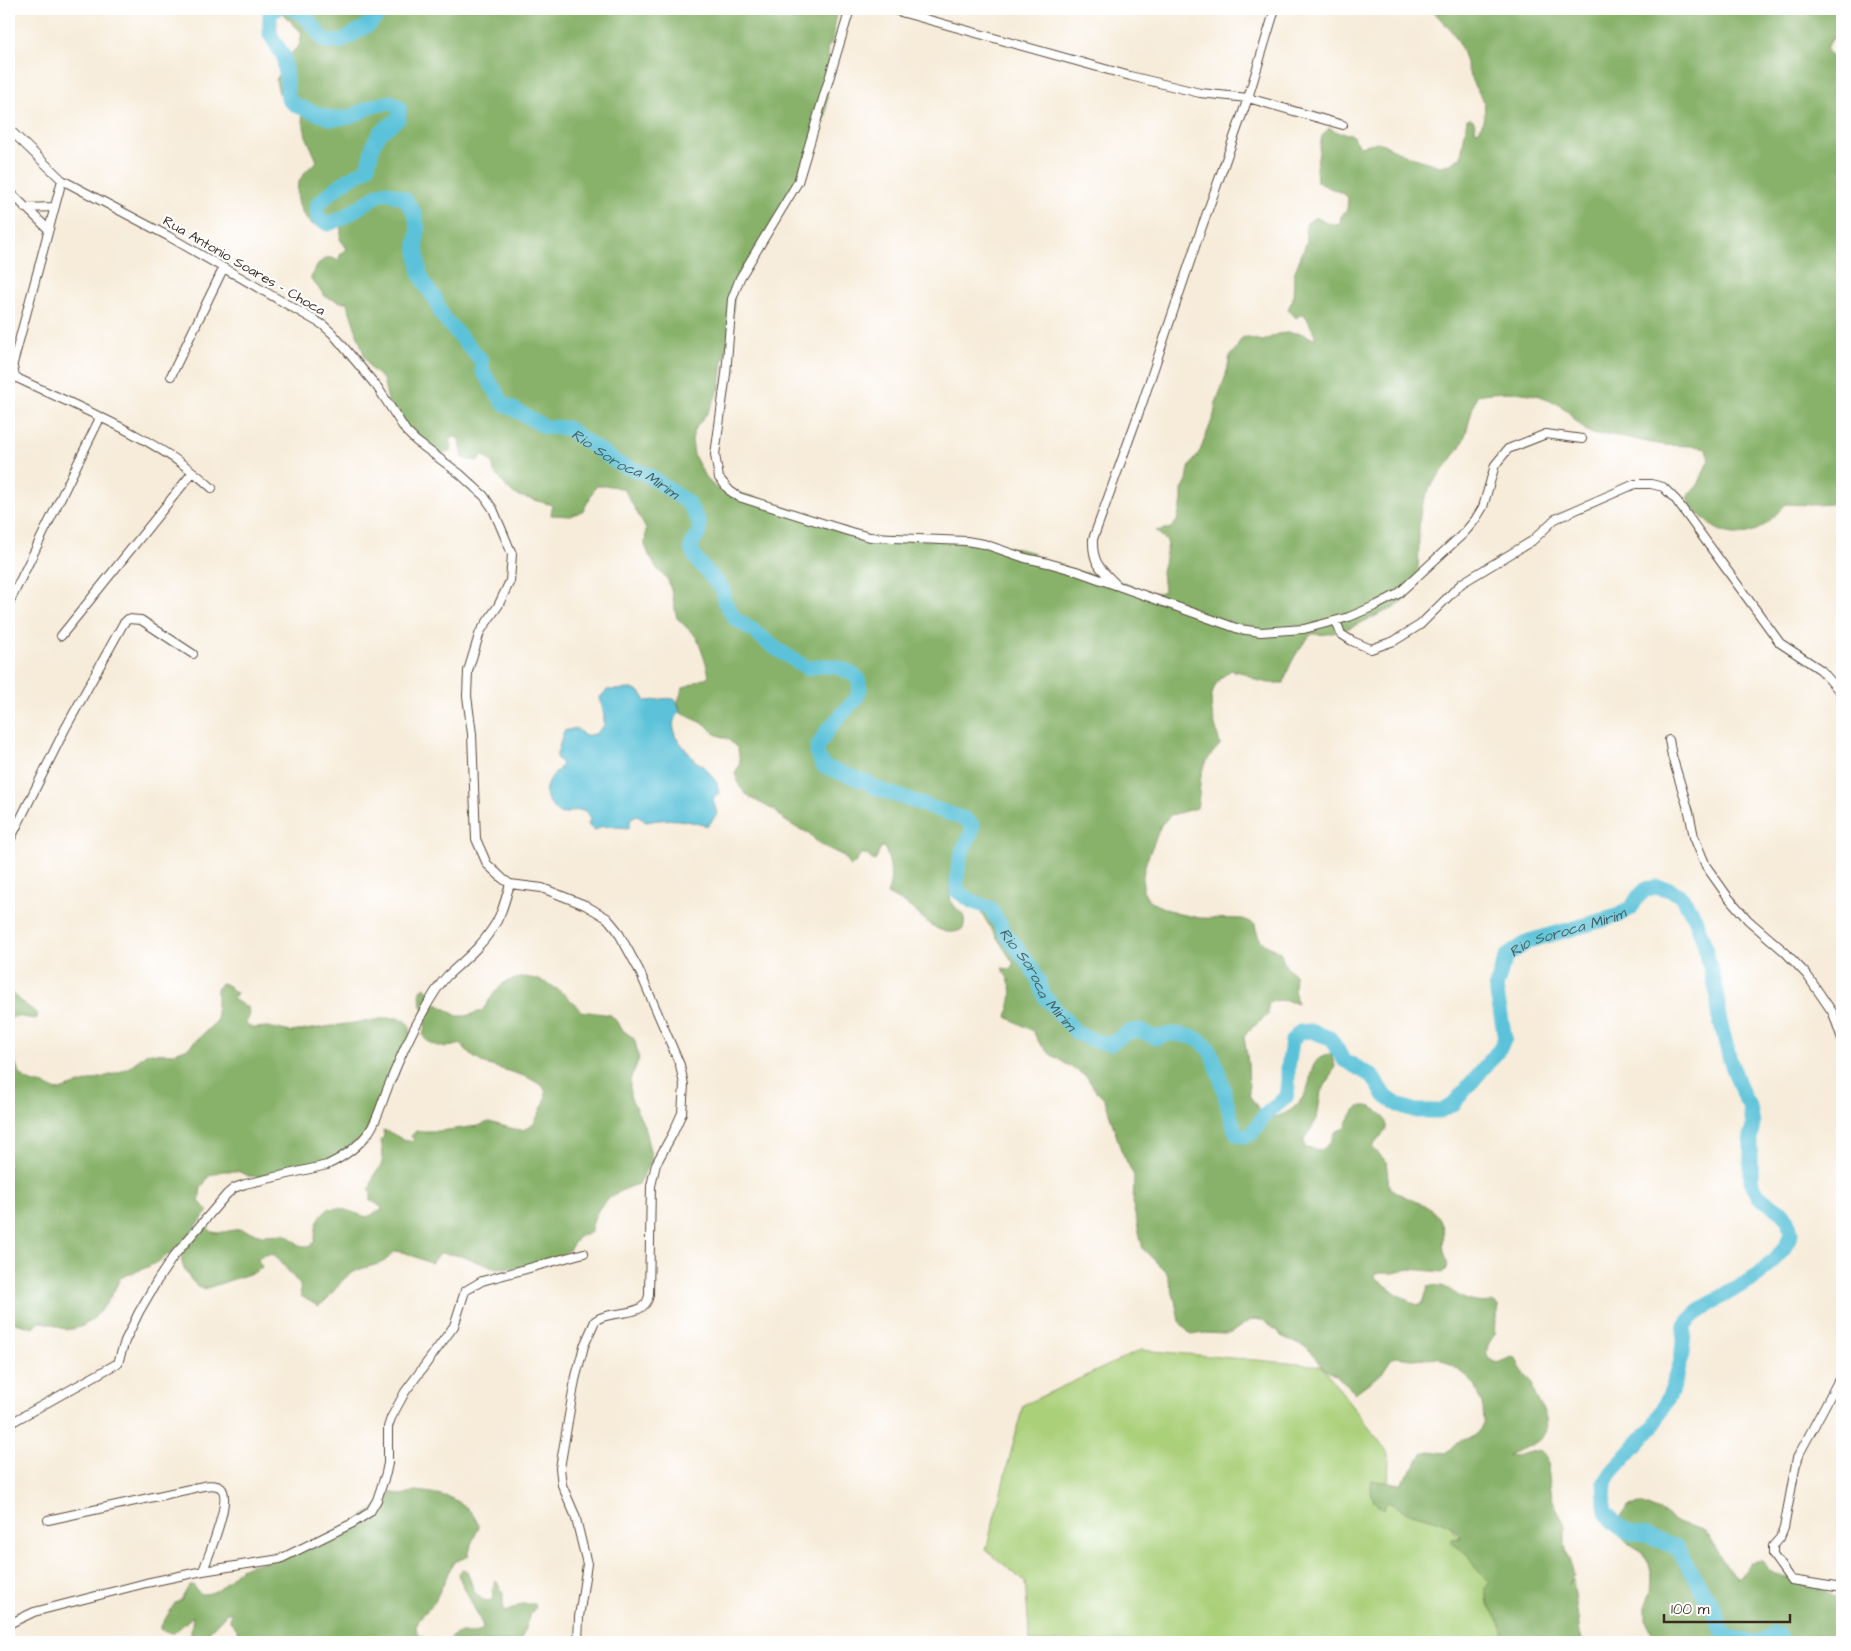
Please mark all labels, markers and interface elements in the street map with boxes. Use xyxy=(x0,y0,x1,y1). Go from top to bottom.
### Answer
street label: Rua Antonio Soares - Choca xyxy=(159,211,329,321)
water label: Rio Soroca Mirim xyxy=(567,424,684,505)
water label: Rio Soroca Mirim xyxy=(1505,902,1631,962)
water label: Rio Soroca Mirim xyxy=(995,924,1082,1037)
scale bar xyxy=(1664,1591,1790,1623)
text: 100 m xyxy=(1671,1599,1710,1620)

